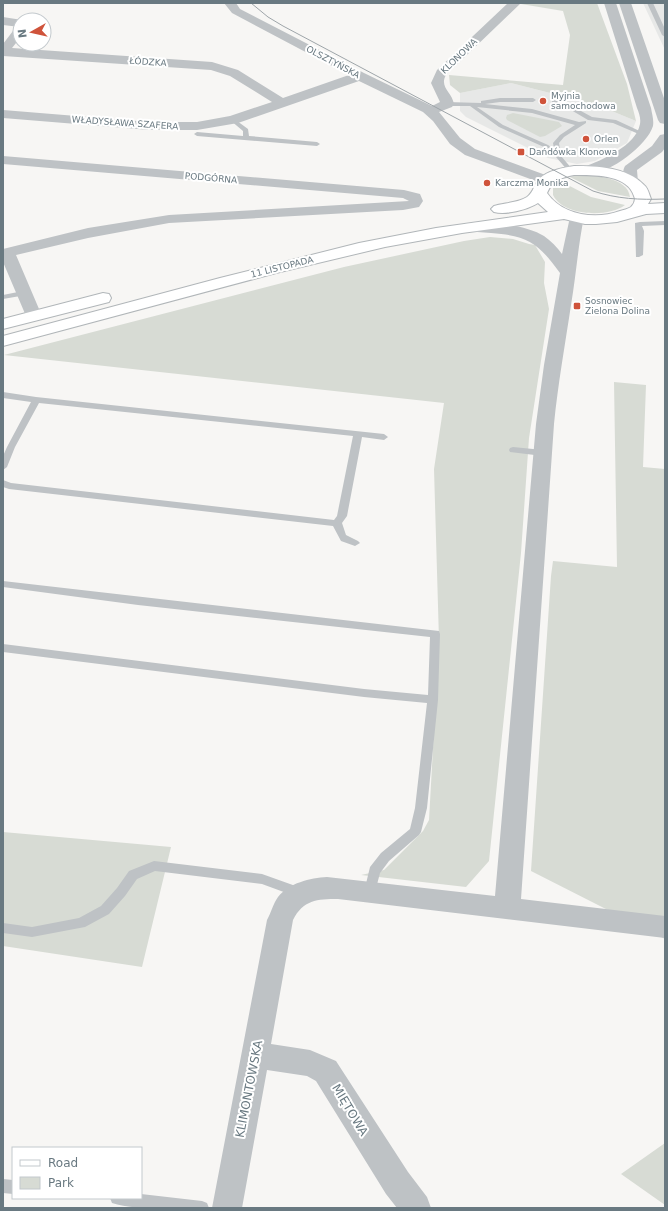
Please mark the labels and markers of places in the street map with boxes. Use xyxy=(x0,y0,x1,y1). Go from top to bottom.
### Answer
place label: Myjnia samochodowa xyxy=(551,91,616,111)
marker: Myjnia samochodowa xyxy=(538,96,548,106)
marker: Orlen xyxy=(581,134,591,144)
place label: Orlen xyxy=(594,134,619,144)
marker: Dańdówka Klonowa xyxy=(516,147,526,157)
place label: Dańdówka Klonowa xyxy=(529,147,617,157)
marker: Karczma Monika xyxy=(482,178,492,188)
place label: Karczma Monika xyxy=(495,178,569,188)
place label: Sosnowiec Zielona Dolina xyxy=(585,296,650,316)
marker: Sosnowiec Zielona Dolina xyxy=(572,301,582,311)

